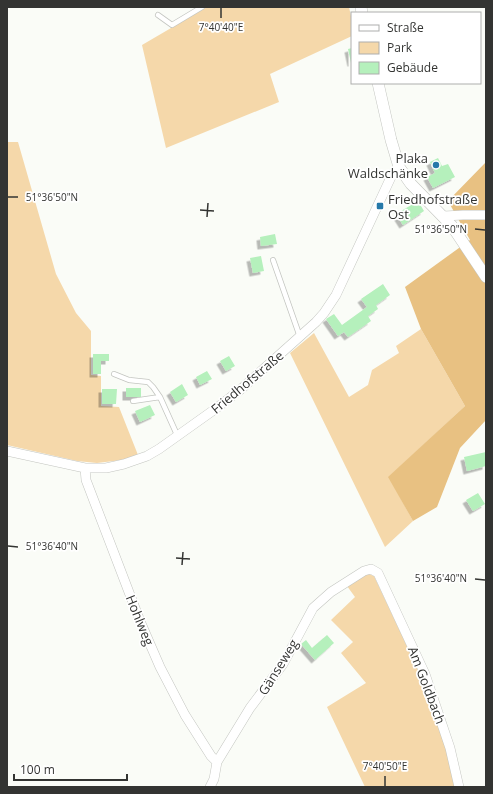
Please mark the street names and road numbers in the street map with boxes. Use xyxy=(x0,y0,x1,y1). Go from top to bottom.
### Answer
street label: Friedhofstraße xyxy=(207,346,287,418)
street label: Hohlweg xyxy=(122,592,158,648)
street label: Gänseweg xyxy=(254,636,302,698)
street label: Am Goldbach xyxy=(404,644,450,726)

